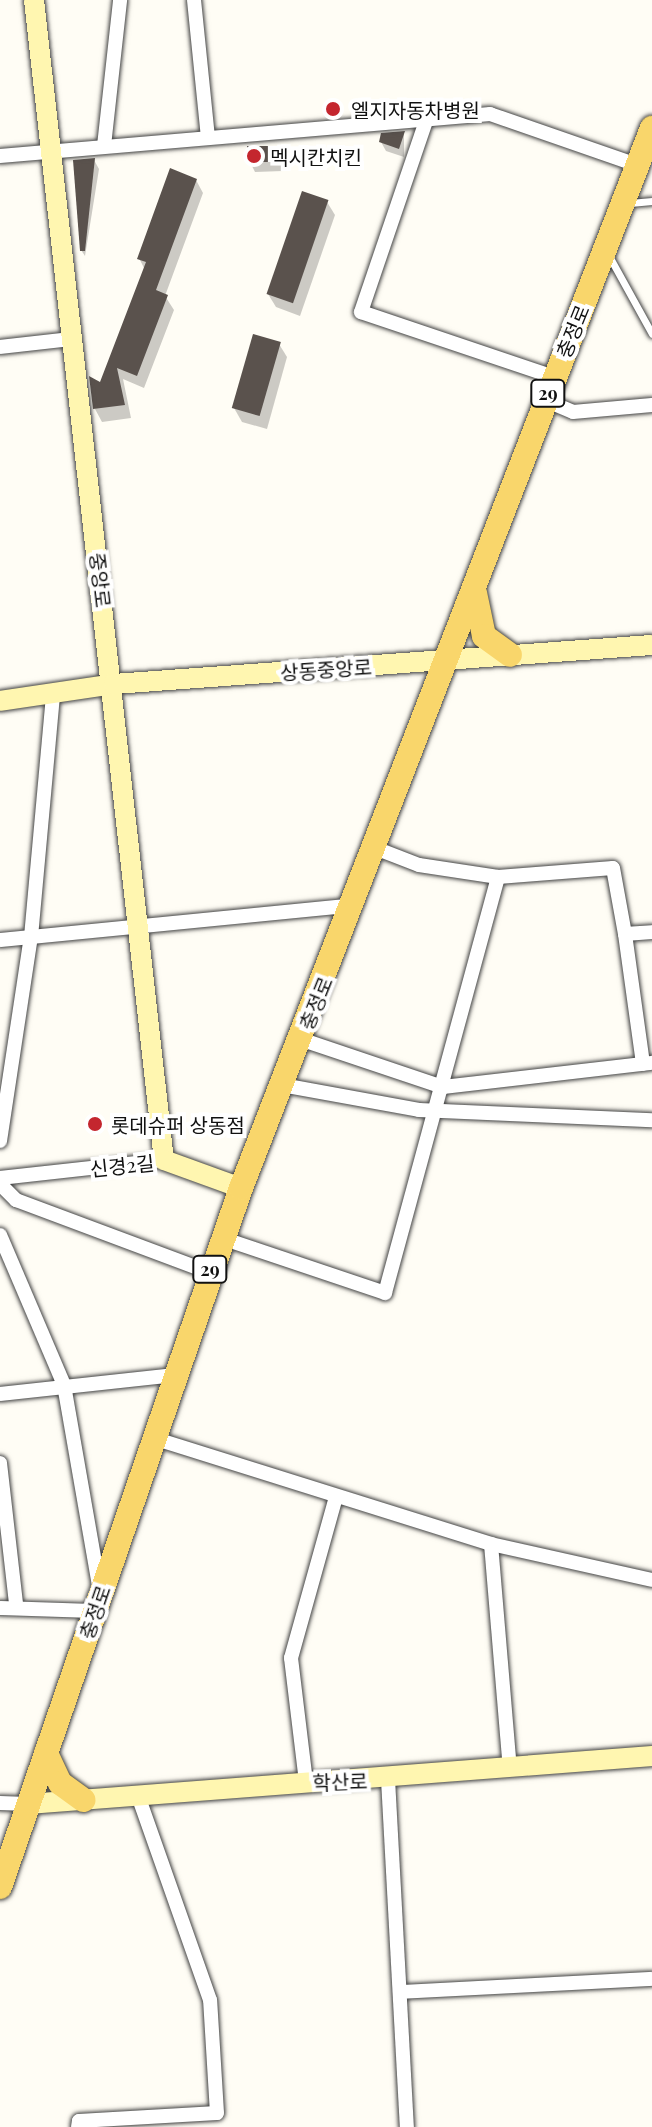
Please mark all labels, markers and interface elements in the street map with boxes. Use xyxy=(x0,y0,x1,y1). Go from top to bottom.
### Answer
place label: 엘지자동차병원 xyxy=(351,97,480,121)
marker: 엘지자동차병원 xyxy=(322,98,344,120)
place label: 멕시칸치킨 xyxy=(270,144,362,168)
marker: 멕시칸치킨 xyxy=(245,147,263,165)
street label: 충정로 xyxy=(551,301,593,361)
road number: 29 xyxy=(530,379,566,407)
street label: 중앙로 xyxy=(86,551,116,609)
street label: 상동중앙로 xyxy=(279,654,373,684)
street label: 충정로 xyxy=(294,973,336,1033)
place label: 롯데슈퍼 상동점 xyxy=(111,1112,245,1136)
marker: 롯데슈퍼 상동점 xyxy=(86,1115,104,1133)
street label: 신경2길 xyxy=(89,1150,155,1180)
road number: 29 xyxy=(192,1255,228,1283)
street label: 충정로 xyxy=(74,1582,114,1642)
street label: 학산로 xyxy=(312,1768,368,1794)

